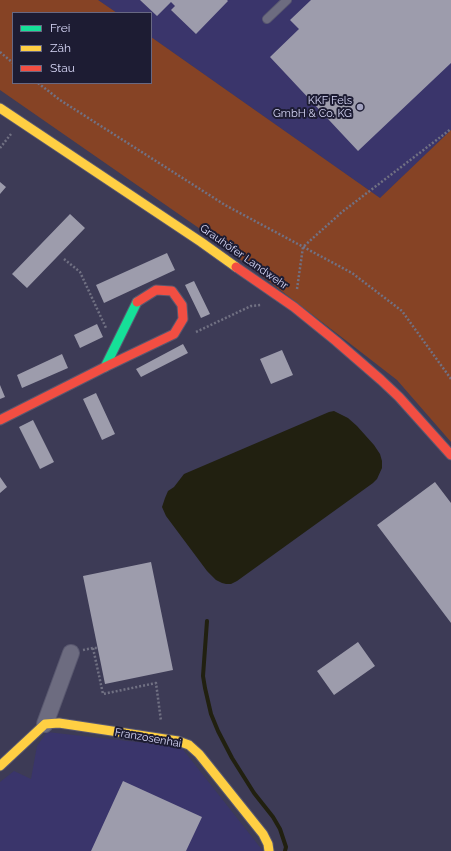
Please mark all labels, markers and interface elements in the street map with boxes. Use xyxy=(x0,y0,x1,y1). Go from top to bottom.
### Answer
legend xyxy=(12,12,152,84)
text: Frei xyxy=(50,21,70,35)
text: Zäh xyxy=(50,41,71,55)
text: Stau xyxy=(50,61,75,75)
place label: KKF Fels GmbH & Co. KG xyxy=(273,94,352,120)
marker: KKF Fels GmbH & Co. KG xyxy=(355,102,365,112)
street label: Grauhöfer Landwehr xyxy=(197,222,291,292)
street label: Franzosenhai xyxy=(114,726,182,750)

